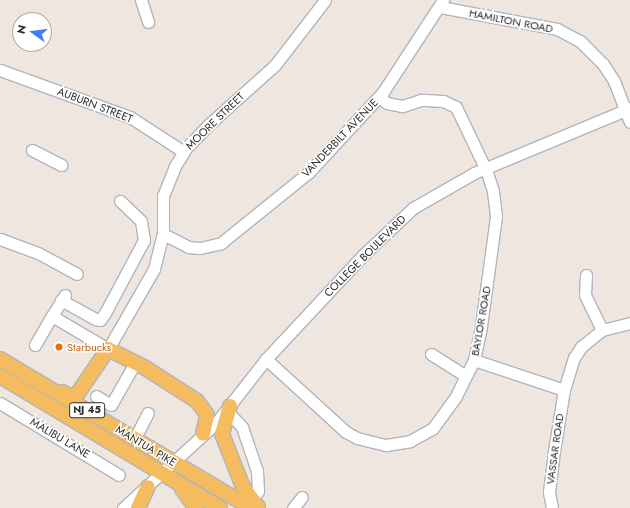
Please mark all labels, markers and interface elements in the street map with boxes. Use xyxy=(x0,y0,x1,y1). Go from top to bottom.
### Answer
street label: HAMILTON ROAD xyxy=(468,6,554,36)
north arrow xyxy=(12,12,52,52)
text: N xyxy=(13,23,30,36)
street label: AUBURN STREET xyxy=(55,85,135,125)
street label: MOORE STREET xyxy=(183,90,247,152)
street label: VANDERBILT AVENUE xyxy=(299,96,381,180)
street label: COLLEGE BOULEVARD xyxy=(322,213,408,299)
street label: BAYLOR ROAD xyxy=(468,285,494,357)
place label: Starbucks xyxy=(67,340,111,354)
marker: Starbucks xyxy=(54,342,64,352)
road number: NJ 45 xyxy=(69,402,105,418)
street label: VASSAR ROAD xyxy=(543,413,567,485)
street label: MALIBU LANE xyxy=(28,415,92,461)
street label: MANTUA PIKE xyxy=(113,423,179,469)

